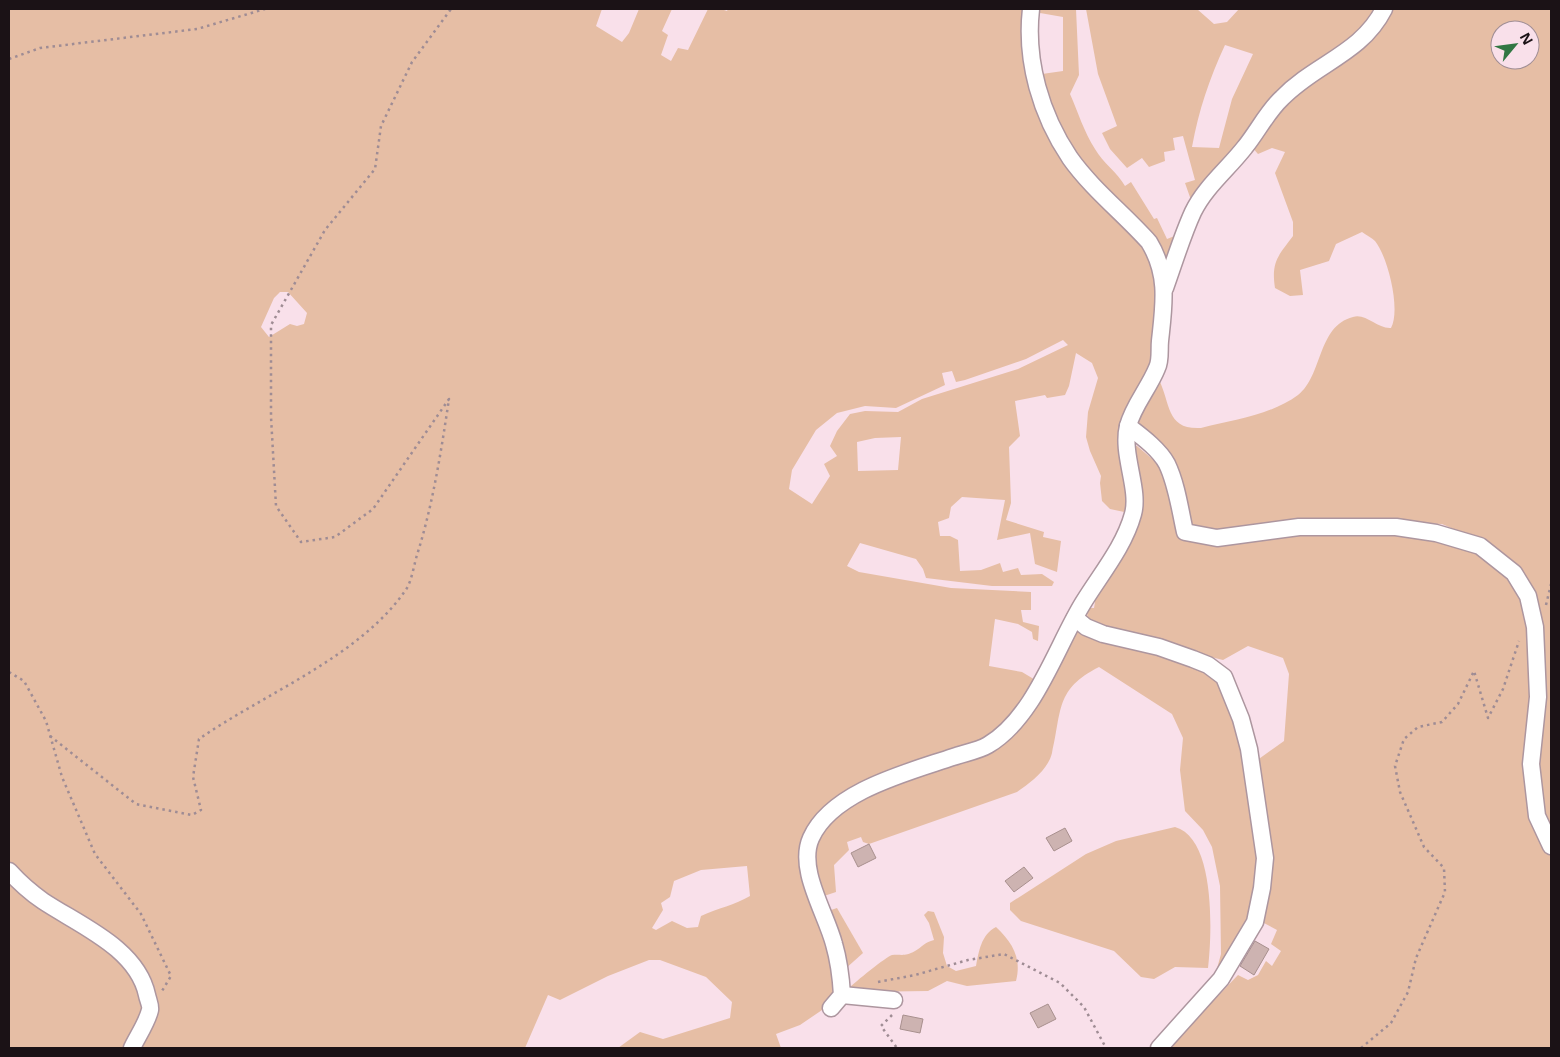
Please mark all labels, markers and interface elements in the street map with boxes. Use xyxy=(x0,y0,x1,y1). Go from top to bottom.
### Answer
north arrow xyxy=(1490,20,1540,70)
text: N xyxy=(1516,29,1538,48)

